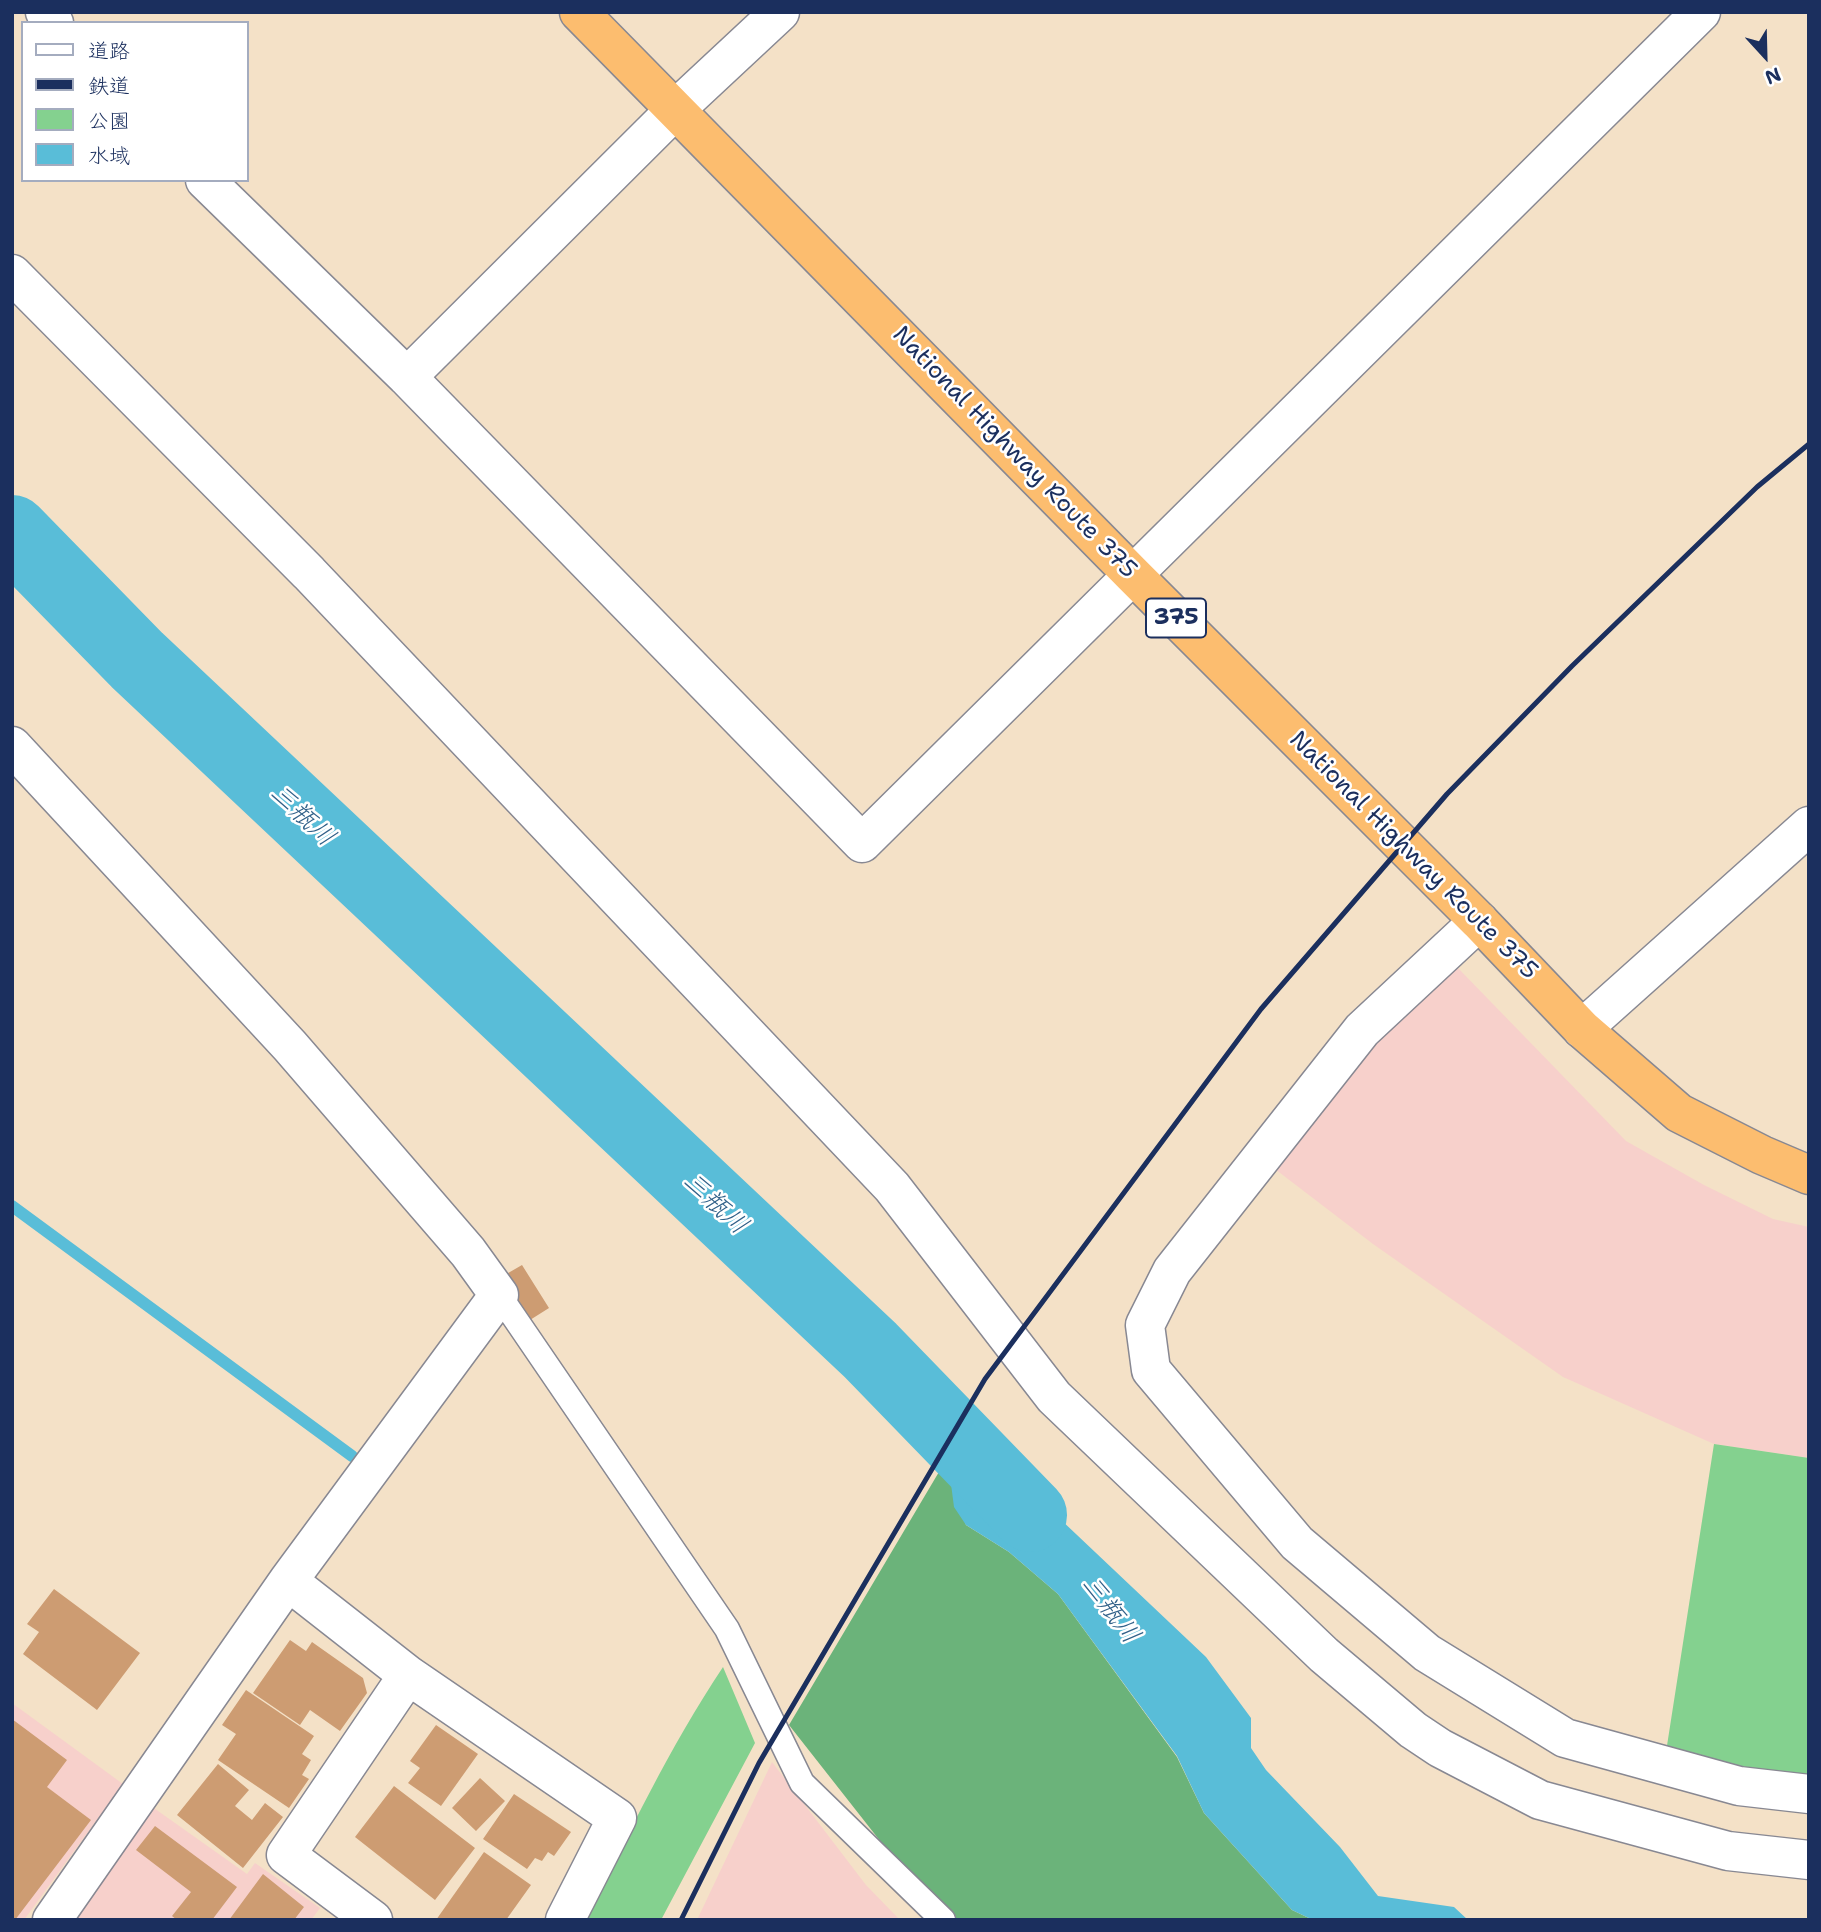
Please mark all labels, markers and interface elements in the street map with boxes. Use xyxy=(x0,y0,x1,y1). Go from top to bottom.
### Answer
legend xyxy=(21,21,248,182)
north arrow xyxy=(1730,21,1800,91)
text: 道路 xyxy=(88,37,130,65)
text: N xyxy=(1761,62,1785,90)
text: 鉄道 xyxy=(88,72,130,100)
text: 公園 xyxy=(88,107,130,135)
text: 水域 xyxy=(88,142,130,170)
street label: National Highway Route 375 xyxy=(886,321,1142,585)
road number: 375 xyxy=(1146,598,1206,638)
street label: National Highway Route 375 xyxy=(1283,726,1543,986)
water label: 三瓶川 xyxy=(263,778,341,854)
water label: 三瓶川 xyxy=(676,1166,754,1242)
water label: 三瓶川 xyxy=(1074,1569,1146,1651)

